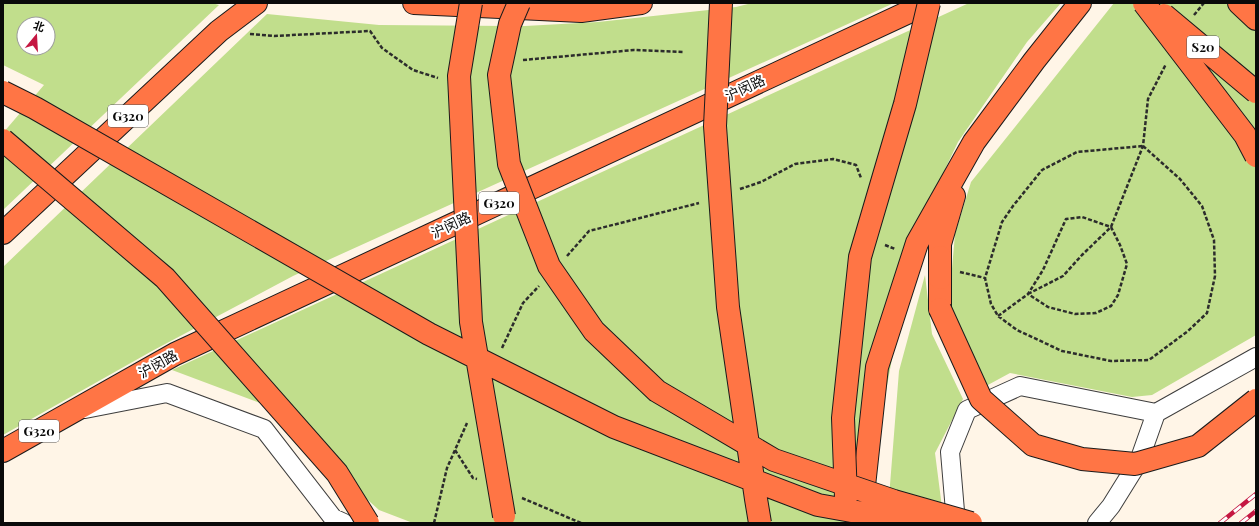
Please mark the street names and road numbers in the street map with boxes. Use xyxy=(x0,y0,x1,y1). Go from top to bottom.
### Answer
road number: S20 xyxy=(1187,36,1219,58)
street label: 沪闵路 xyxy=(722,70,768,105)
road number: G320 xyxy=(108,105,148,127)
road number: G320 xyxy=(479,192,519,214)
street label: 沪闵路 xyxy=(428,207,474,242)
street label: 沪闵路 xyxy=(135,345,181,382)
road number: G320 xyxy=(19,420,59,442)

